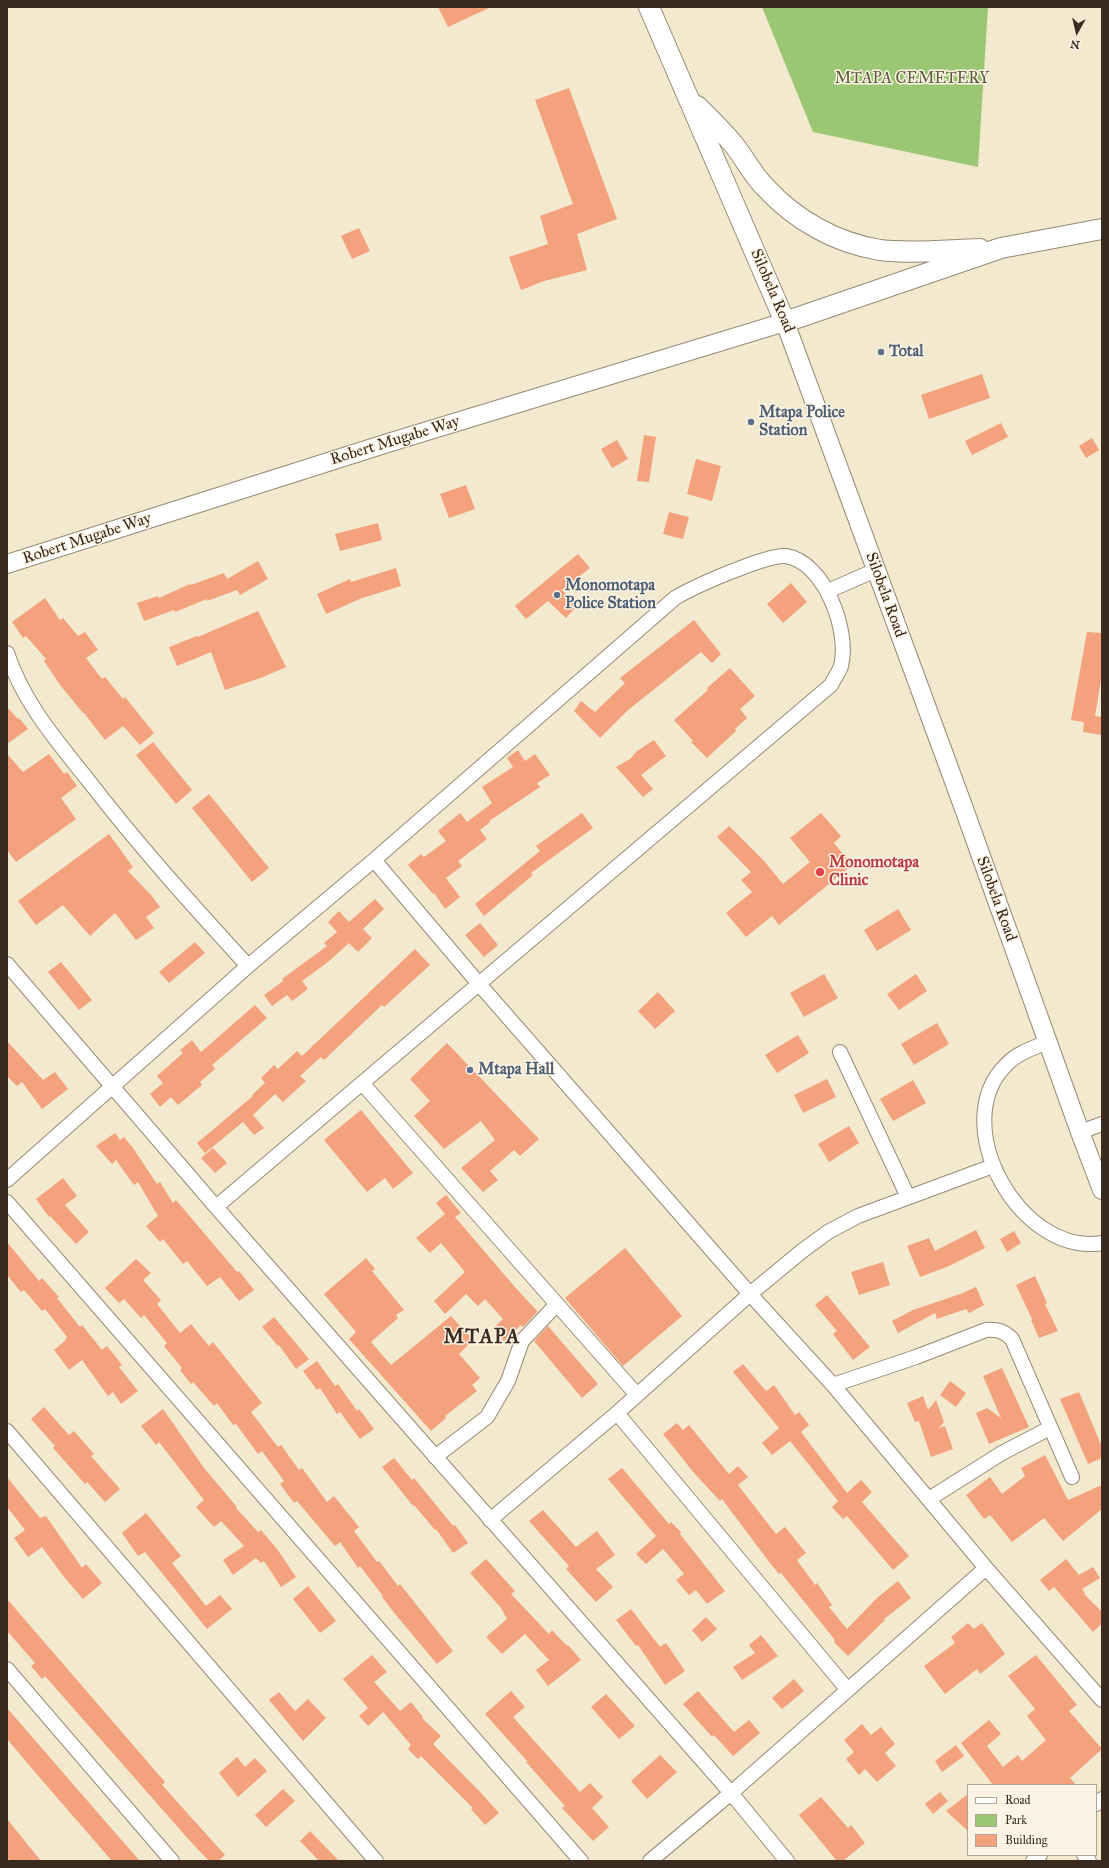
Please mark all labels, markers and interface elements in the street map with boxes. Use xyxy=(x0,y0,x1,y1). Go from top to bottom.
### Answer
north arrow xyxy=(1057,12,1097,52)
text: N xyxy=(1070,37,1081,51)
park label: MTAPA CEMETERY xyxy=(835,69,989,89)
street label: Silobela Road xyxy=(746,246,798,336)
place label: Total xyxy=(889,342,924,362)
marker: Total xyxy=(876,347,886,357)
place label: Mtapa Police Station xyxy=(759,403,845,441)
street label: Robert Mugabe Way xyxy=(328,412,462,470)
marker: Mtapa Police Station xyxy=(746,417,756,427)
street label: Robert Mugabe Way xyxy=(20,509,154,569)
street label: Silobela Road xyxy=(861,550,909,640)
place label: Monomotapa Police Station xyxy=(565,576,656,614)
marker: Monomotapa Police Station xyxy=(552,590,562,600)
place label: Monomotapa Clinic xyxy=(829,853,919,891)
street label: Silobela Road xyxy=(972,854,1020,944)
marker: Monomotapa Clinic xyxy=(814,866,826,878)
place label: Mtapa Hall xyxy=(478,1060,554,1080)
marker: Mtapa Hall xyxy=(465,1065,475,1075)
district label: MTAPA xyxy=(444,1326,520,1350)
legend xyxy=(967,1784,1097,1856)
text: Road xyxy=(1005,1793,1031,1807)
text: Park xyxy=(1005,1813,1027,1827)
text: Building xyxy=(1005,1833,1047,1847)

